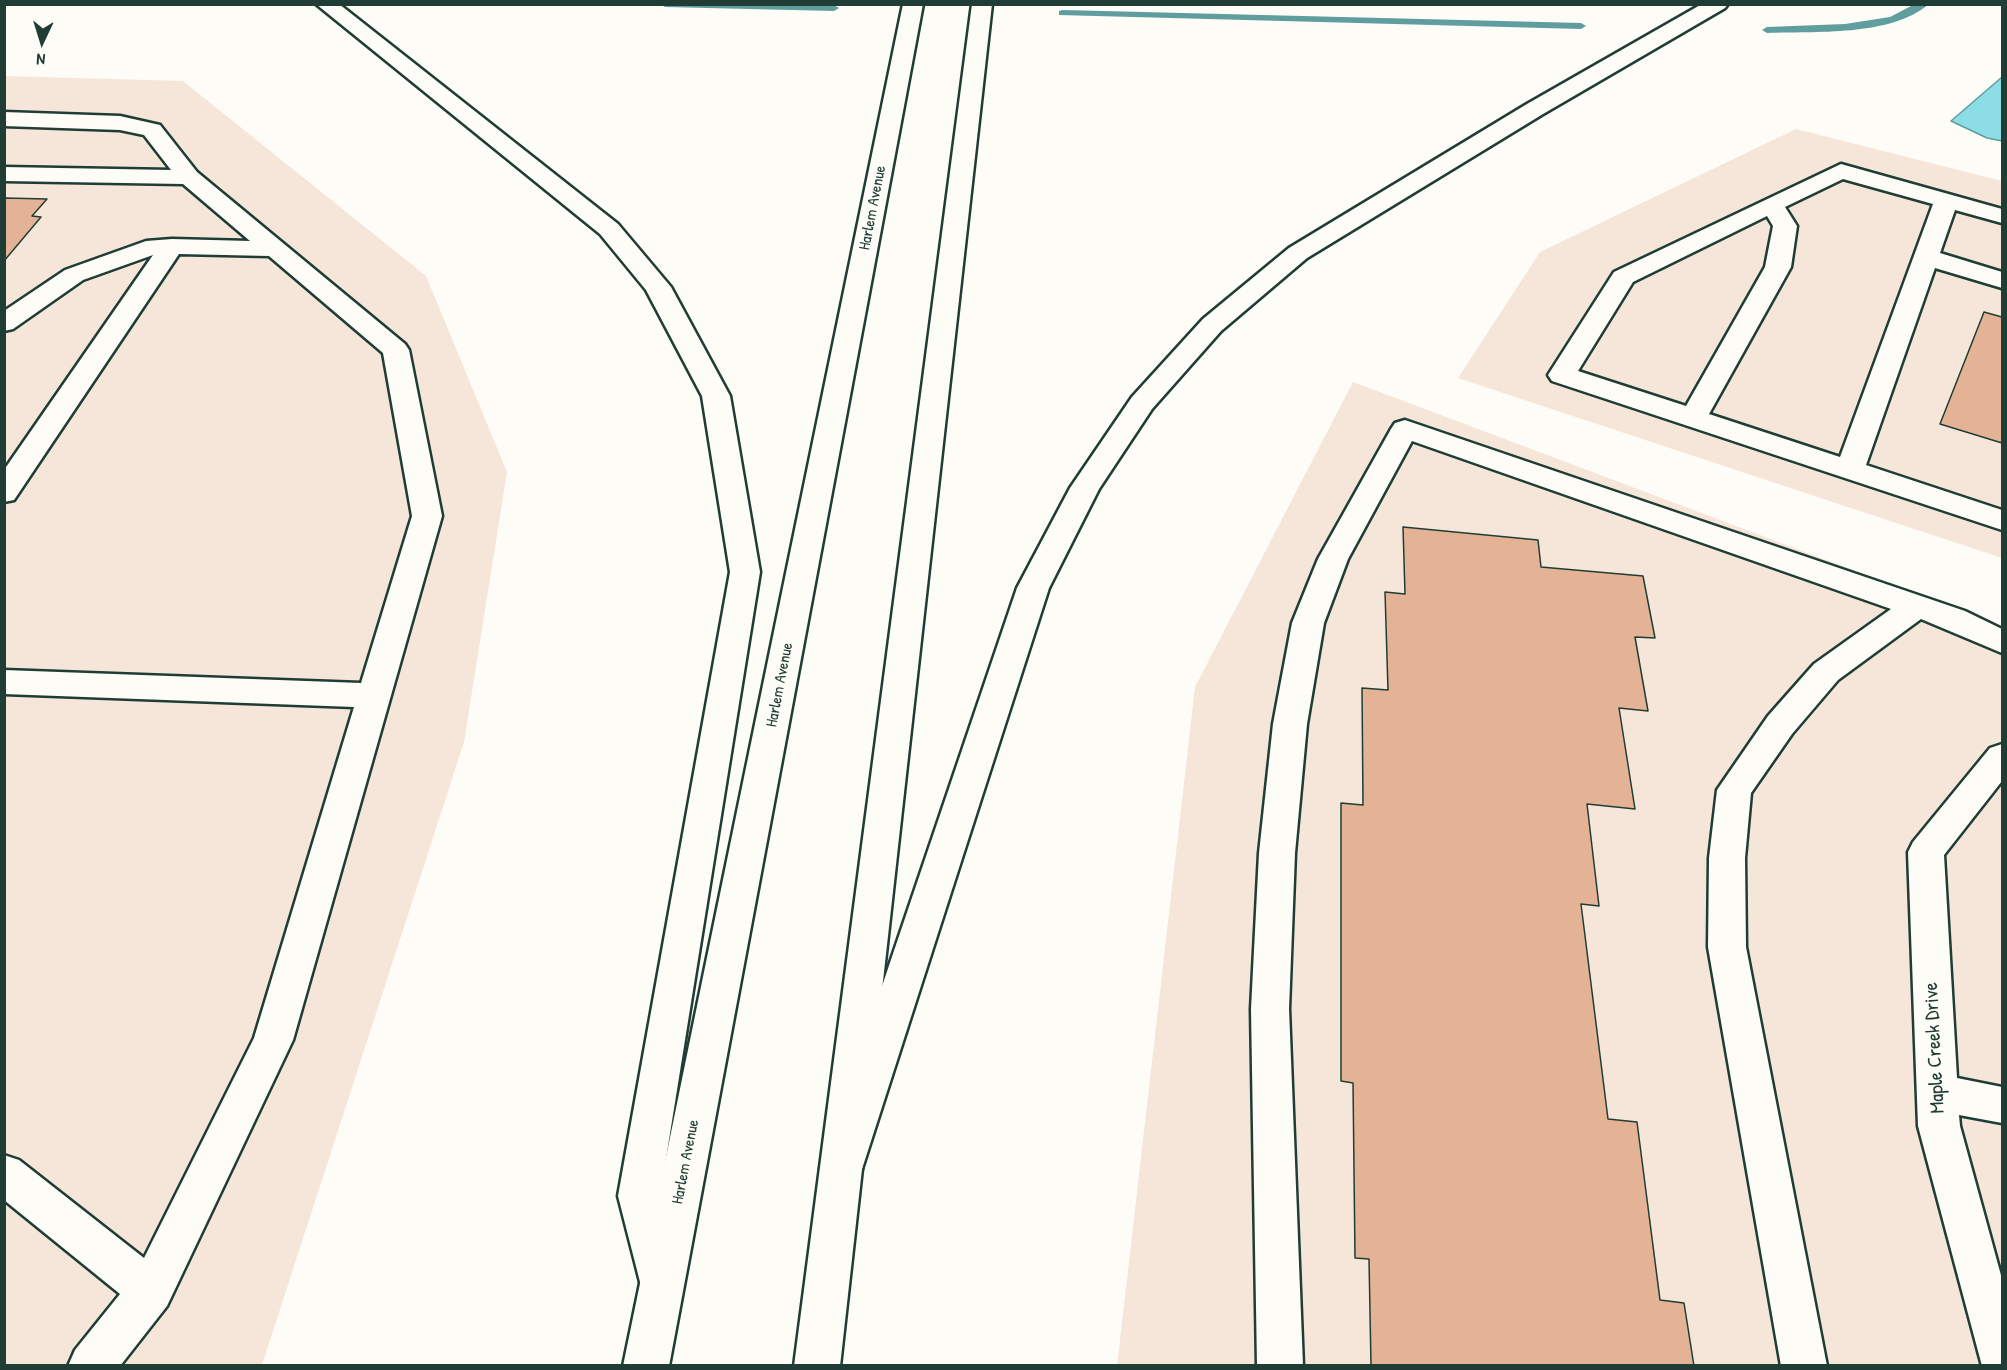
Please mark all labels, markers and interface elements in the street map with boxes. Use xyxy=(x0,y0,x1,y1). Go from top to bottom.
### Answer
north arrow xyxy=(12,12,72,72)
text: N xyxy=(36,49,46,71)
street label: Harlem Avenue xyxy=(855,164,891,252)
street label: Harlem Avenue xyxy=(762,641,798,729)
street label: Maple Creek Drive xyxy=(1920,982,1950,1114)
street label: Harlem Avenue xyxy=(668,1118,704,1206)

